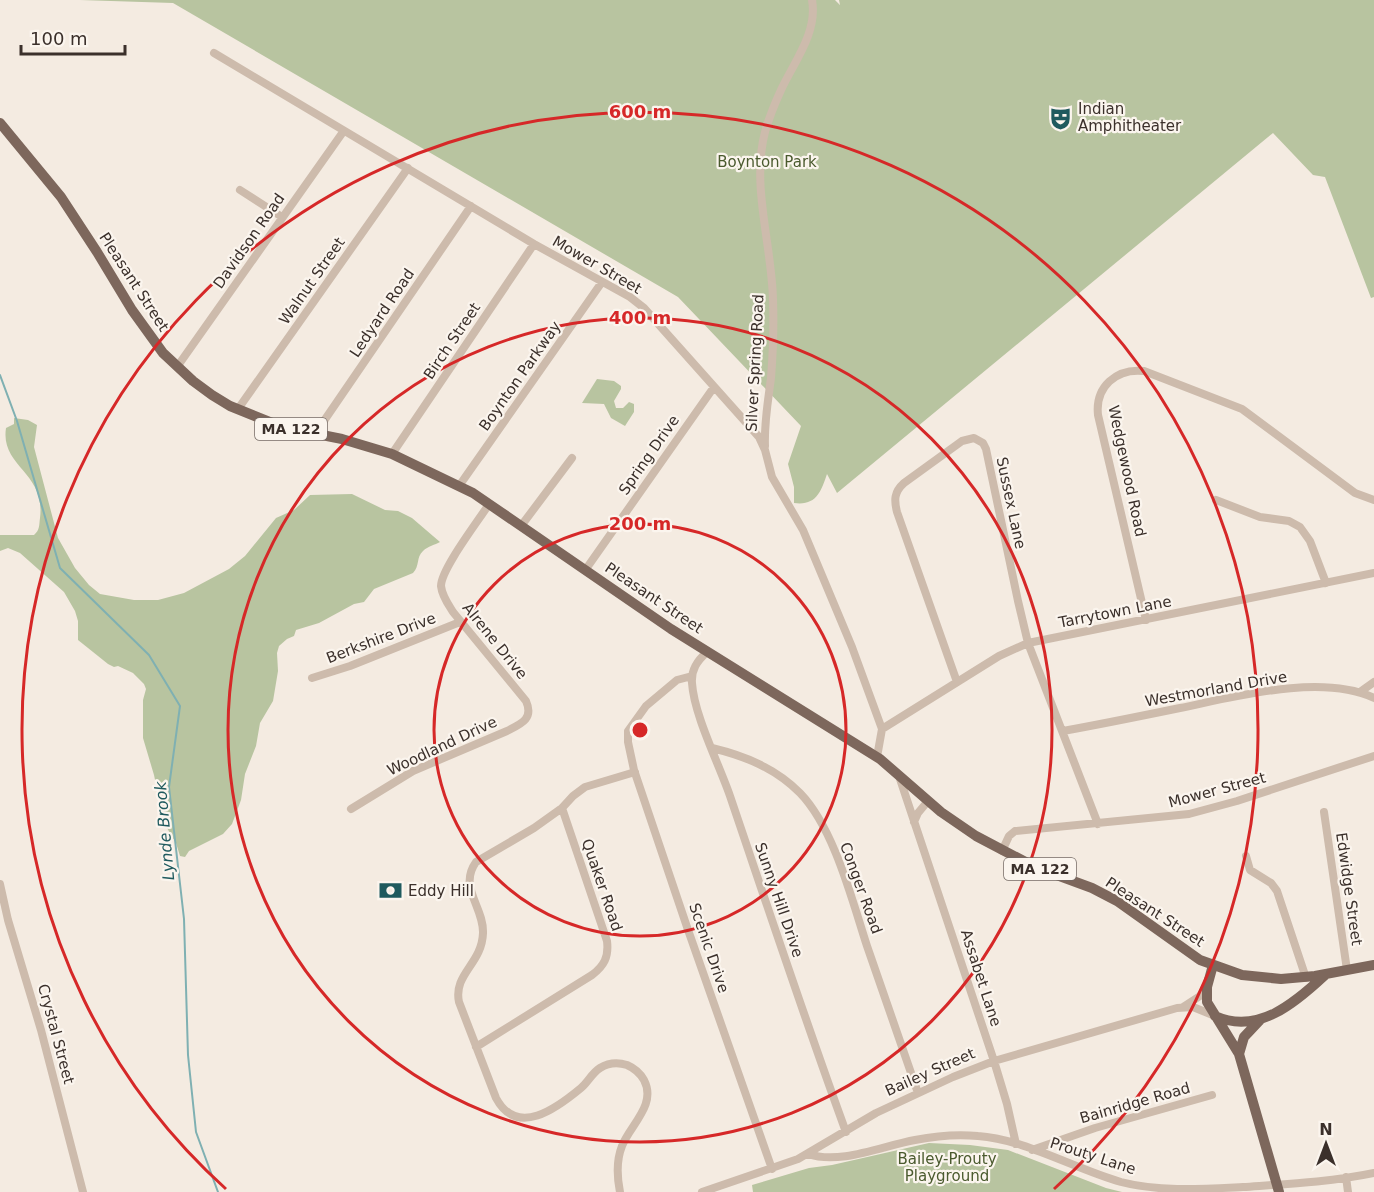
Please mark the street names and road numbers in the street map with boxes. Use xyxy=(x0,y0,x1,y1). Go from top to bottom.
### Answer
street label: Davidson Road xyxy=(209,190,289,292)
street label: Pleasant Street xyxy=(95,229,173,335)
street label: Mower Street xyxy=(549,232,645,298)
street label: Walnut Street xyxy=(275,234,349,328)
street label: Ledyard Road xyxy=(346,265,418,361)
street label: Silver Spring Road xyxy=(742,294,768,432)
street label: Birch Street xyxy=(420,299,484,383)
street label: Boynton Parkway xyxy=(475,318,565,434)
street label: Wedgewood Road xyxy=(1104,404,1150,538)
street label: Spring Drive xyxy=(615,412,683,498)
road number: MA 122 xyxy=(255,418,327,440)
street label: Sussex Lane xyxy=(992,455,1030,551)
street label: Pleasant Street xyxy=(602,559,707,638)
street label: Tarrytown Lane xyxy=(1056,592,1173,632)
street label: Alrene Drive xyxy=(459,599,531,683)
street label: Berkshire Drive xyxy=(324,609,438,667)
street label: Westmorland Drive xyxy=(1144,668,1288,710)
street label: Woodland Drive xyxy=(384,713,500,779)
street label: Mower Street xyxy=(1166,768,1268,812)
street label: Edwidge Street xyxy=(1332,831,1366,947)
street label: Quaker Road xyxy=(578,836,626,934)
street label: Sunny Hill Drive xyxy=(751,840,807,960)
street label: Conger Road xyxy=(836,840,886,936)
road number: MA 122 xyxy=(1004,858,1076,880)
street label: Pleasant Street xyxy=(1102,873,1208,951)
street label: Scenic Drive xyxy=(685,901,733,995)
street label: Assabet Lane xyxy=(957,927,1005,1029)
street label: Crystal Street xyxy=(34,982,78,1086)
street label: Bailey Street xyxy=(882,1044,978,1100)
street label: Bainridge Road xyxy=(1078,1079,1192,1127)
street label: Prouty Lane xyxy=(1048,1134,1138,1178)

